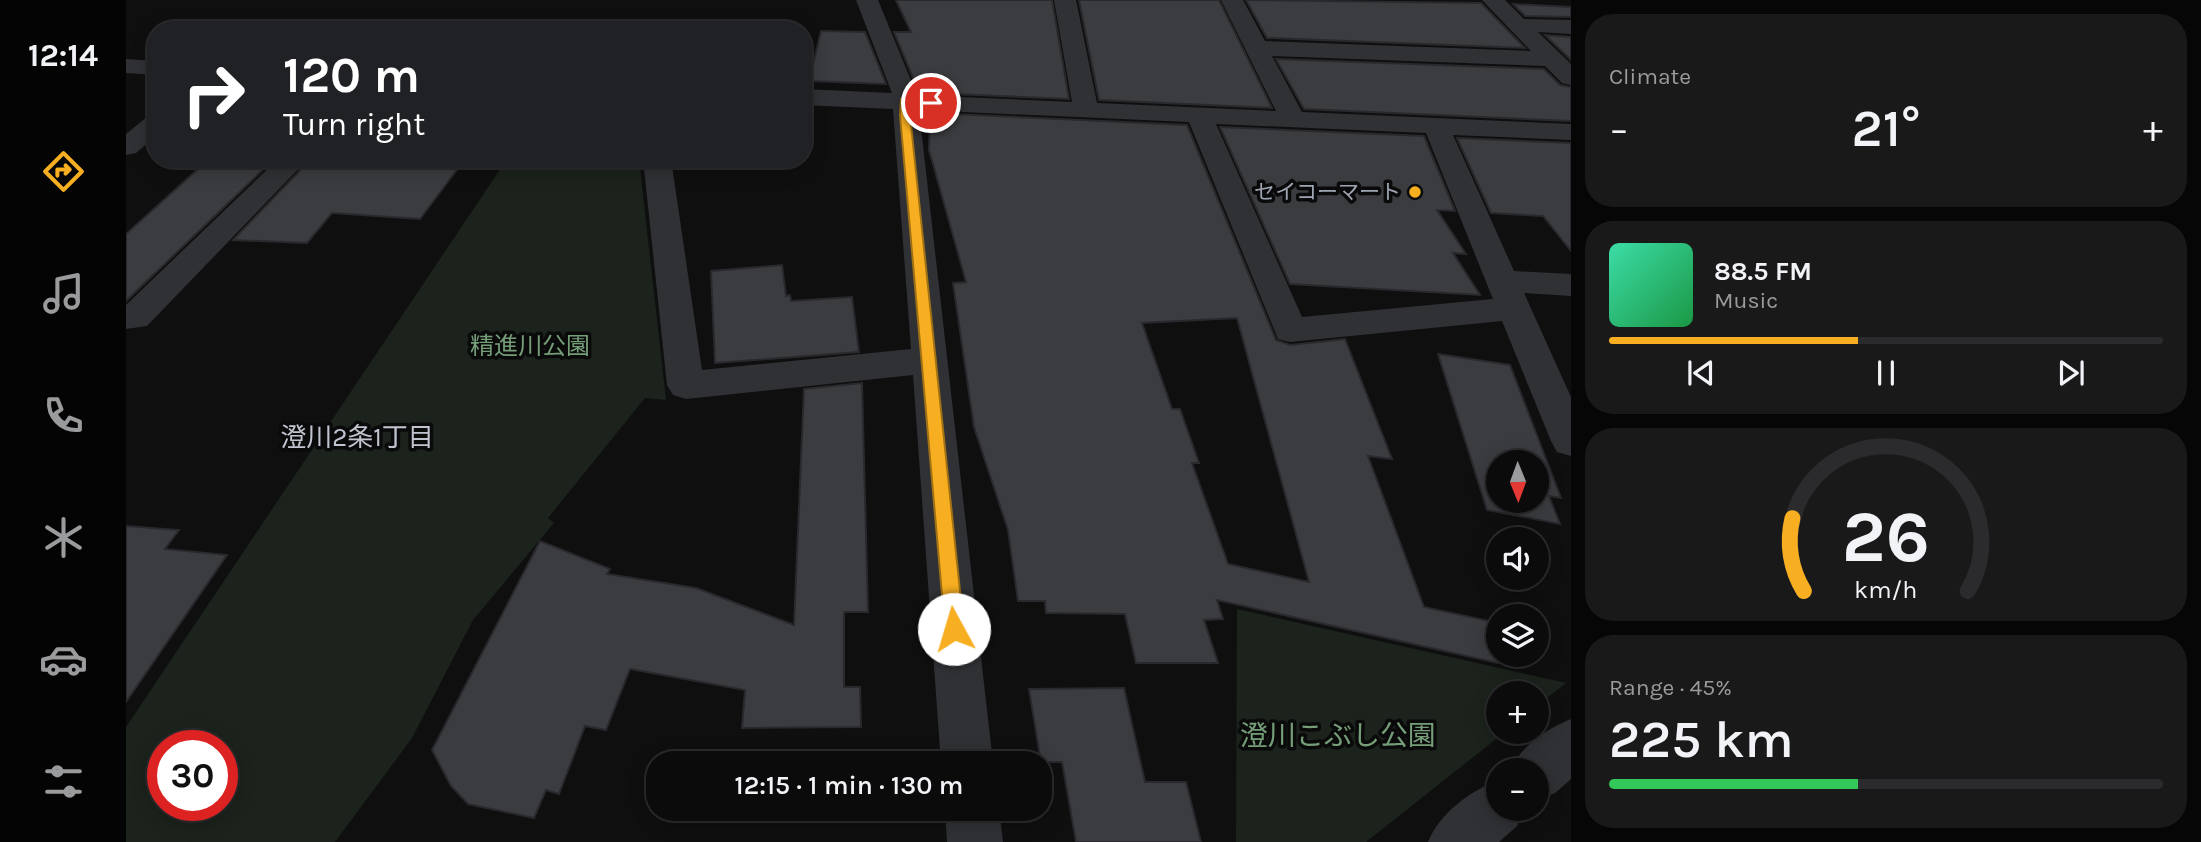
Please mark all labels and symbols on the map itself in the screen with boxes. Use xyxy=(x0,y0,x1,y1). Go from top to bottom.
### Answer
pin xyxy=(901,73,961,133)
place label: セイコーマート xyxy=(1254,180,1401,204)
marker: セイコーマート xyxy=(1407,184,1423,200)
park label: 精進川公園 xyxy=(470,332,590,360)
district label: 澄川2条1丁目 xyxy=(280,422,434,453)
north arrow xyxy=(1486,450,1549,513)
position arrow xyxy=(917,592,991,666)
park label: 澄川こぶし公園 xyxy=(1240,719,1436,752)
speed limit sign: 30 xyxy=(147,730,238,821)

